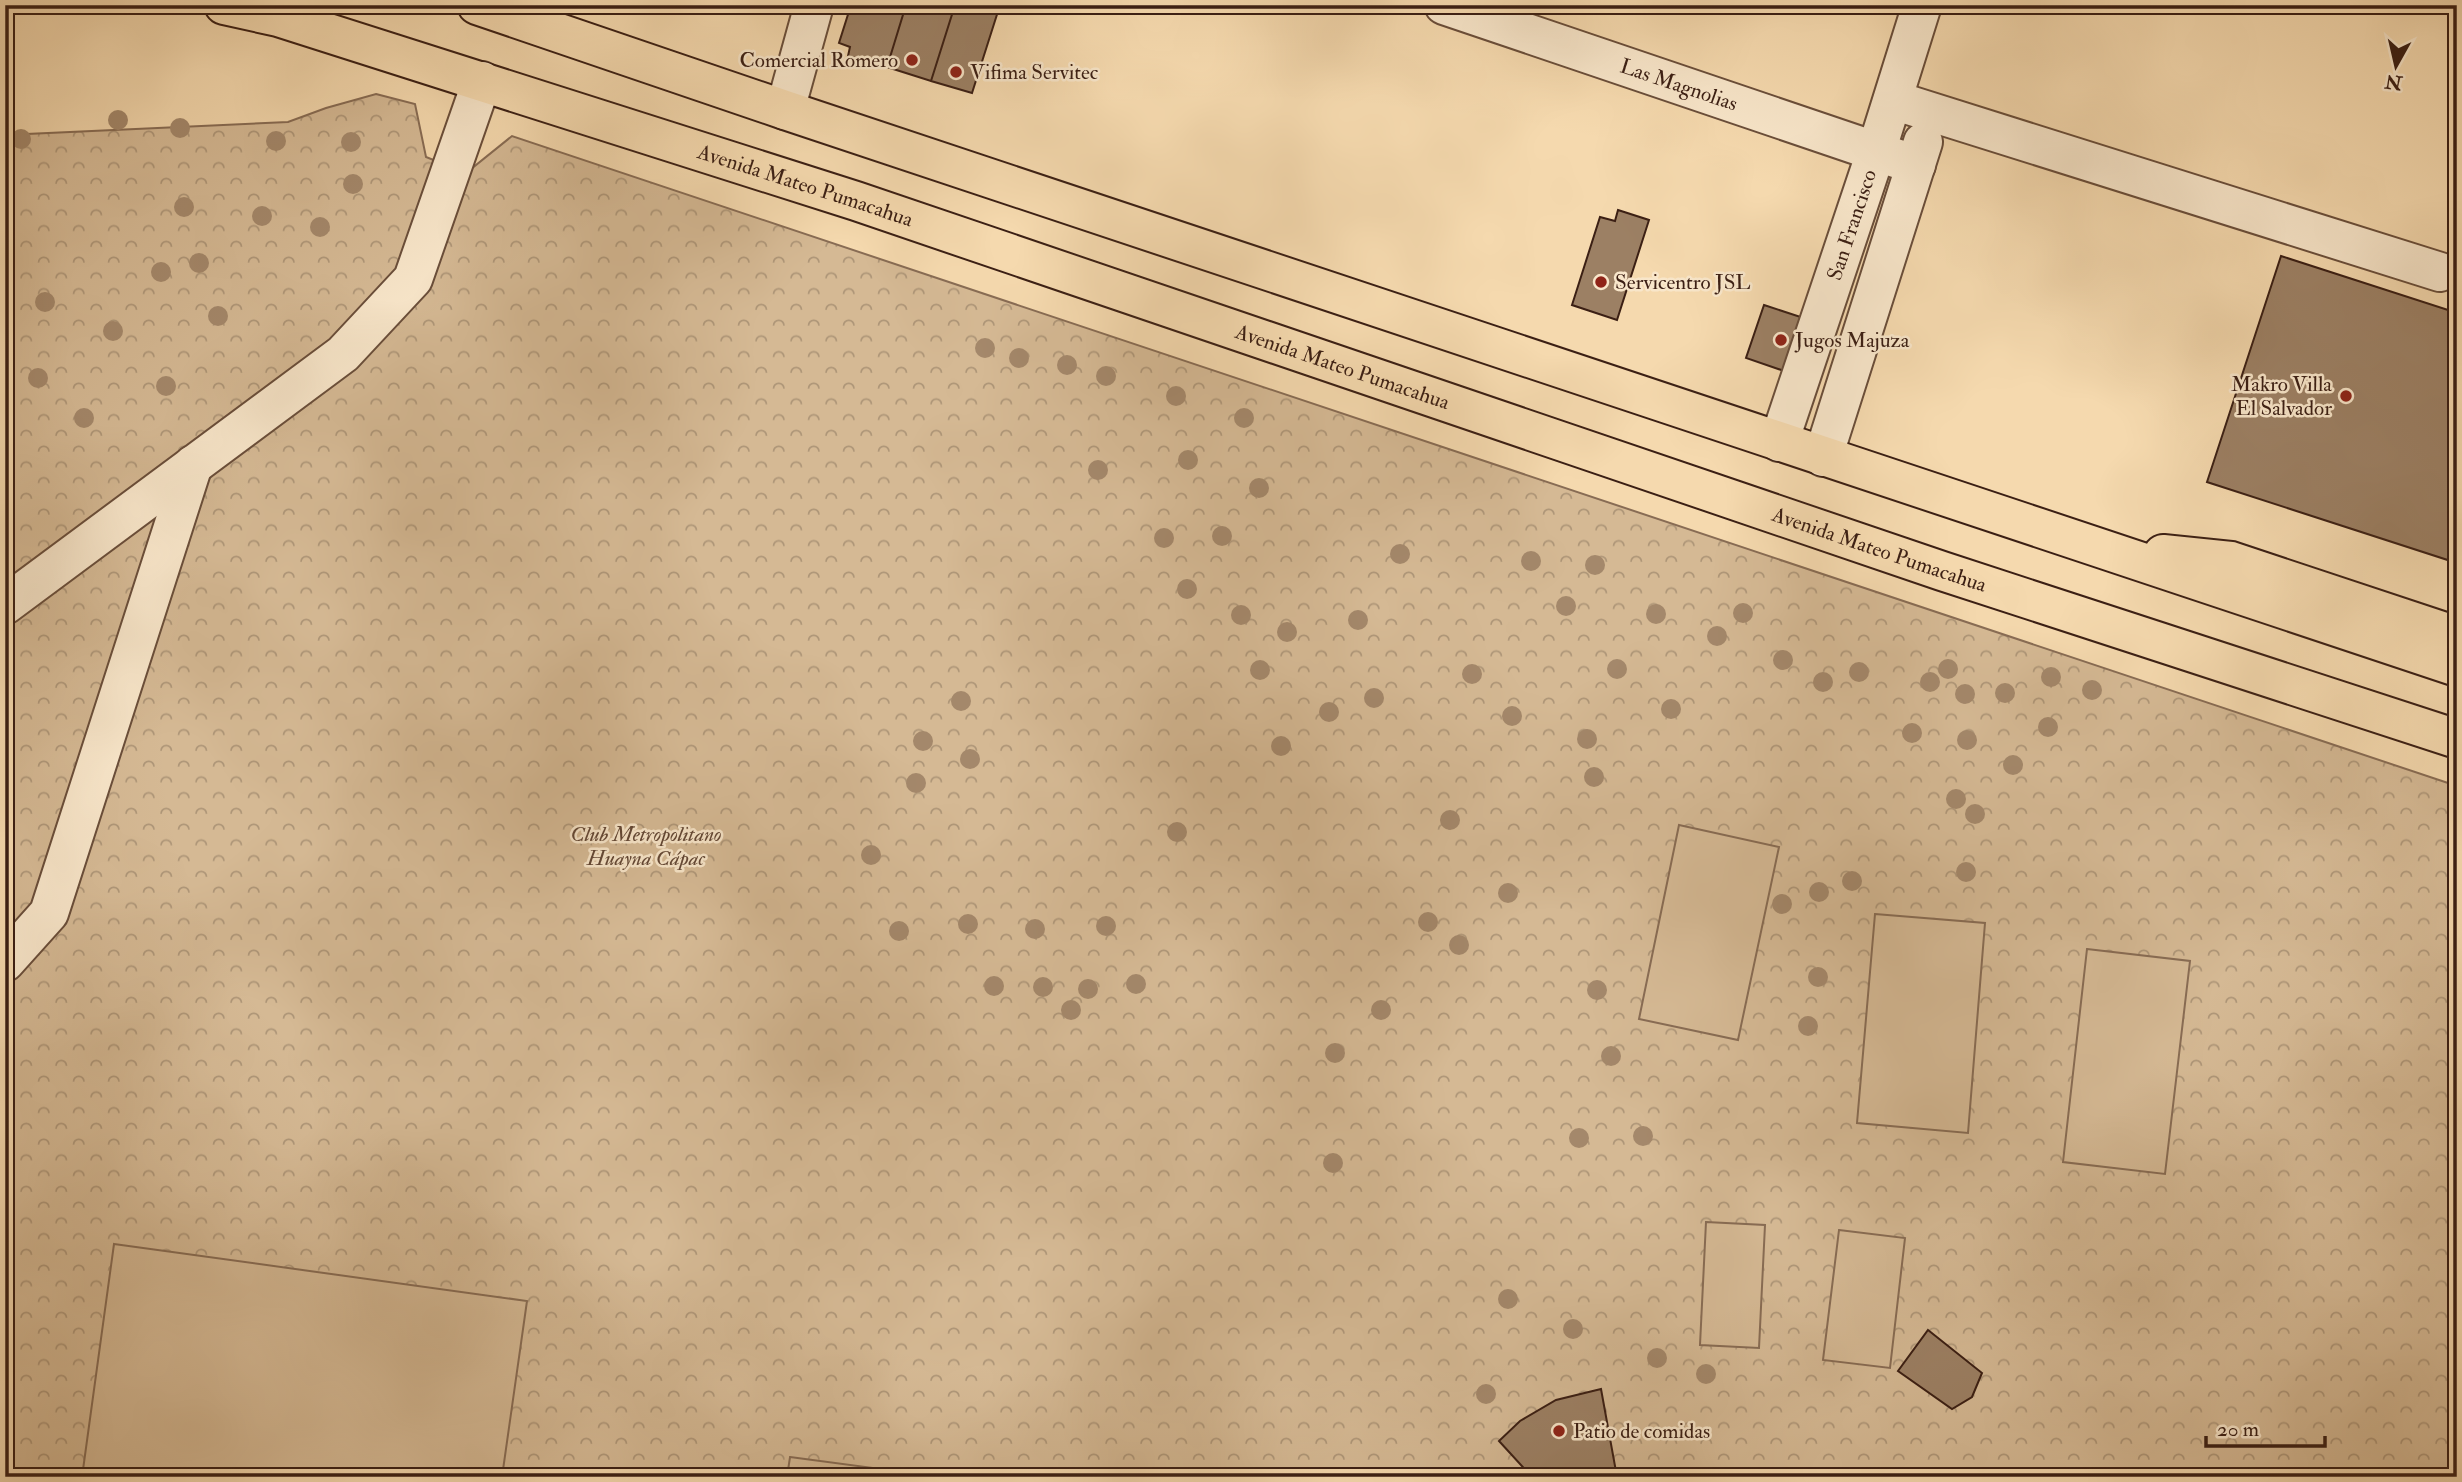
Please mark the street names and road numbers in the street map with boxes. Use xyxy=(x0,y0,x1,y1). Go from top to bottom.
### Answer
street label: Las Magnolias xyxy=(1617,52,1741,117)
street label: Avenida Mateo Pumacahua xyxy=(693,138,917,233)
street label: San Francisco xyxy=(1821,166,1883,284)
street label: Avenida Mateo Pumacahua xyxy=(1231,317,1454,416)
street label: Avenida Mateo Pumacahua xyxy=(1768,500,1990,598)

